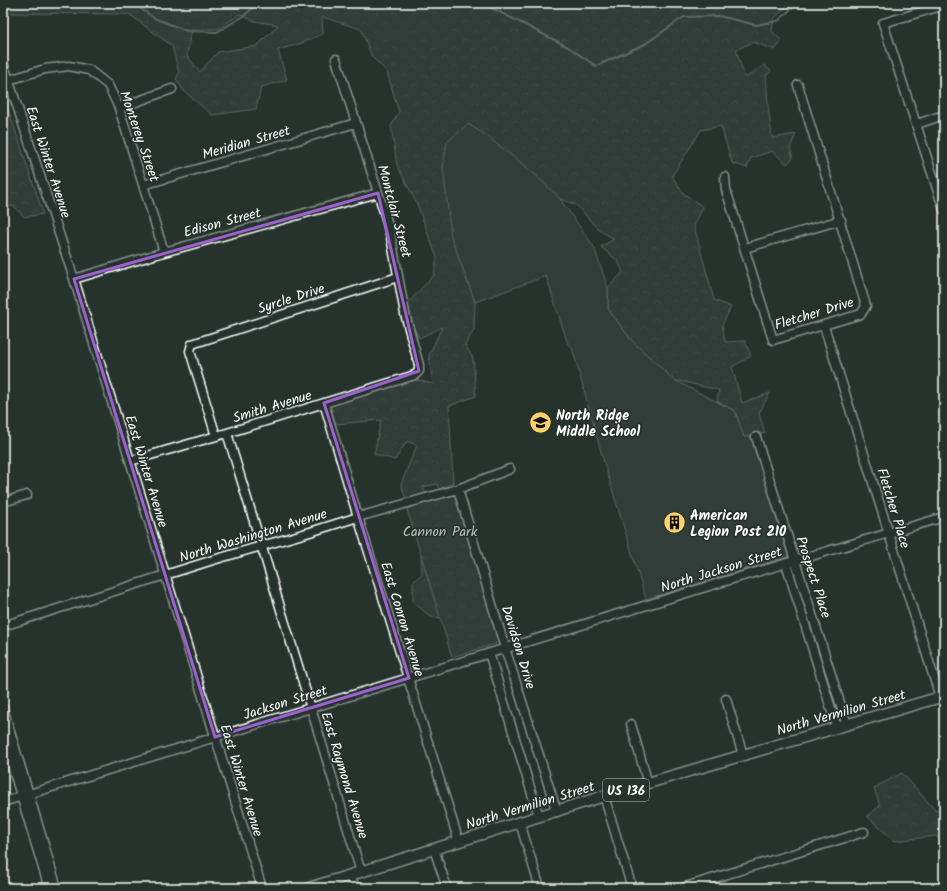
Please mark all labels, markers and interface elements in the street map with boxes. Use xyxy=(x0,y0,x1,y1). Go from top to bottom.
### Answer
street label: Monterey Street xyxy=(113,88,165,185)
street label: East Winter Avenue xyxy=(20,103,77,222)
street label: Meridian Street xyxy=(200,120,293,166)
street label: Montclair Street xyxy=(371,162,417,261)
street label: Edison Street xyxy=(181,202,264,244)
street label: Syrcle Drive xyxy=(255,278,328,320)
street label: Fletcher Drive xyxy=(772,291,857,336)
street label: Smith Avenue xyxy=(230,384,315,429)
place label: North Ridge Middle School xyxy=(556,405,640,443)
school or university icon: North Ridge Middle School xyxy=(528,410,554,436)
street label: East Winter Avenue xyxy=(118,412,174,531)
street label: Fletcher Place xyxy=(870,465,916,552)
street label: North Washington Avenue xyxy=(177,503,331,569)
place label: American Legion Post 210 xyxy=(690,505,787,543)
building icon: American Legion Post 210 xyxy=(662,510,688,536)
park label: Cannon Park xyxy=(403,521,478,543)
street label: Prospect Place xyxy=(789,534,837,622)
street label: North Jackson Street xyxy=(658,541,785,599)
street label: East Conron Avenue xyxy=(374,559,430,680)
street label: Davidson Drive xyxy=(495,603,541,692)
street label: Jackson Street xyxy=(241,680,331,726)
street label: North Vermilion Street xyxy=(774,684,909,742)
street label: East Raymond Avenue xyxy=(314,709,374,842)
street label: East Winter Avenue xyxy=(213,721,269,840)
street label: North Vermilion Street xyxy=(463,776,598,836)
road number: US 136 xyxy=(603,779,649,801)

